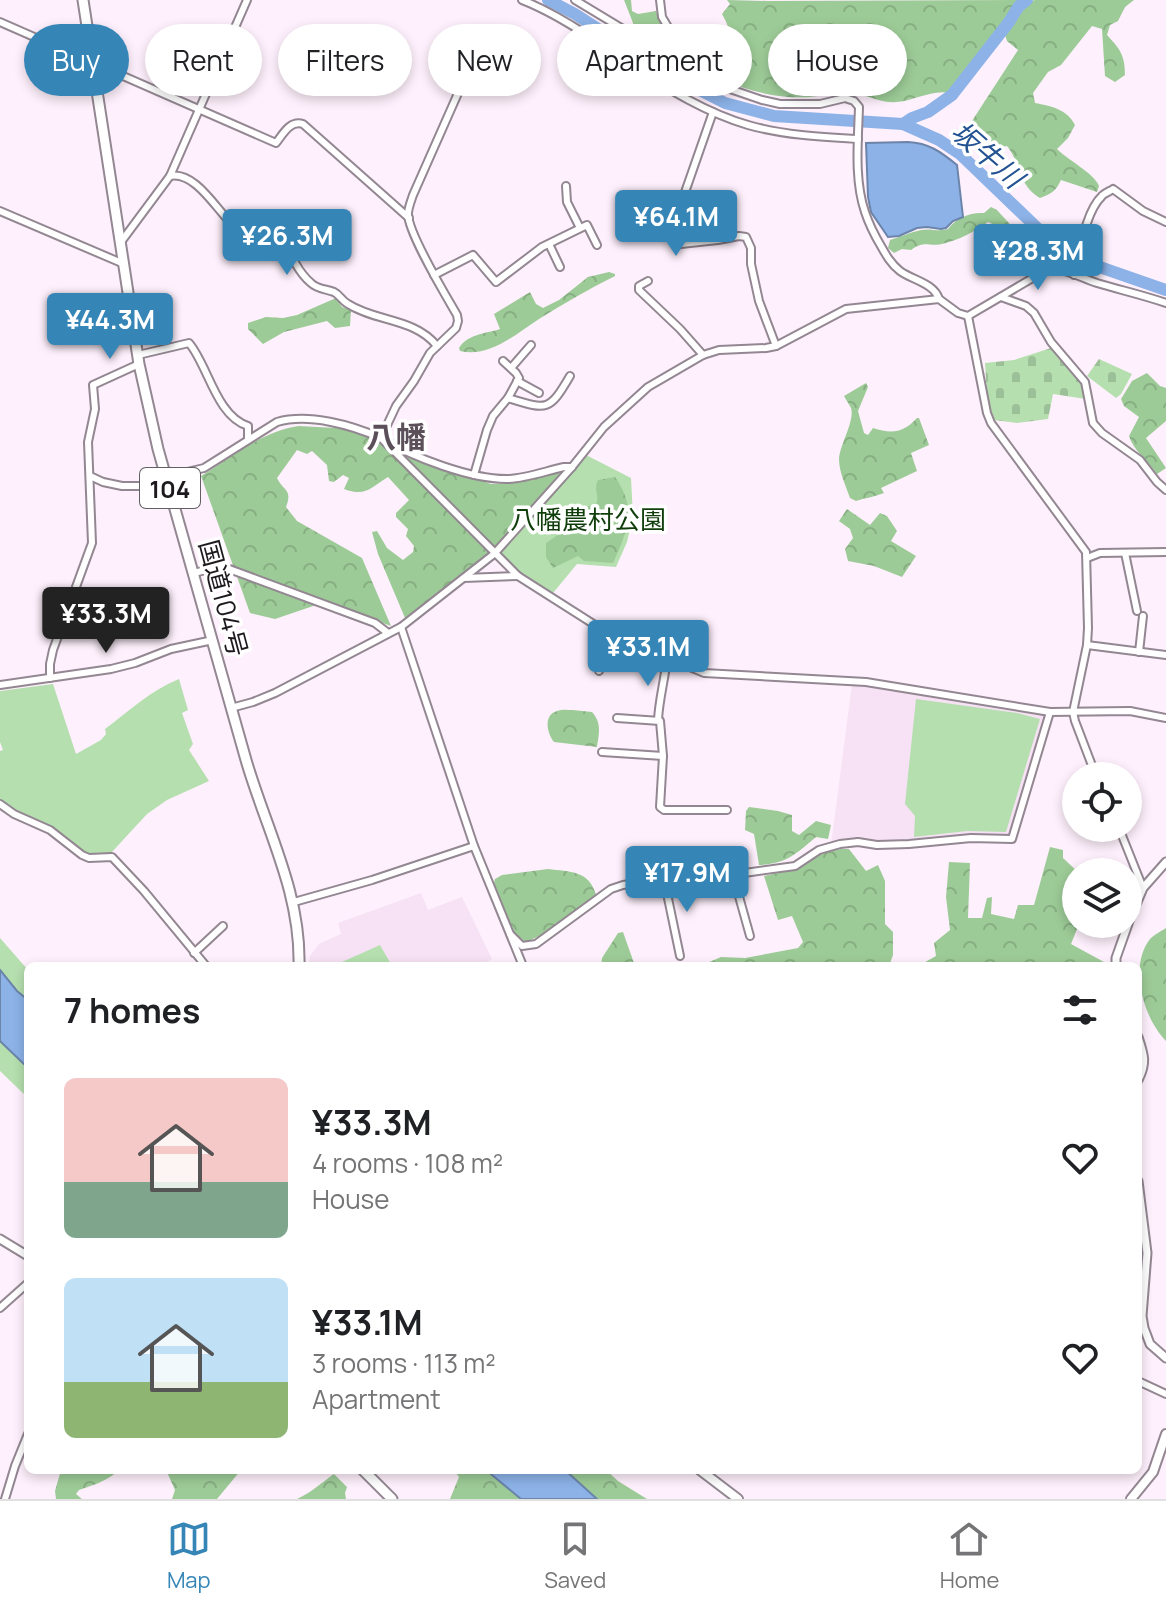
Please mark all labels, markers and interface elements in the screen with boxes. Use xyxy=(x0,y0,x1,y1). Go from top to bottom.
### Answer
chip: Buy xyxy=(24,24,129,96)
chip: Rent xyxy=(145,24,262,96)
chip: Filters xyxy=(278,24,412,96)
chip: New xyxy=(428,24,541,96)
chip: Apartment xyxy=(557,24,752,96)
chip: House xyxy=(768,24,907,96)
water label: 坂牛川 xyxy=(944,112,1034,198)
pin: ¥64.1M xyxy=(611,190,741,258)
text: ¥64.1M xyxy=(633,198,719,234)
pin: ¥26.3M xyxy=(222,209,352,277)
text: ¥26.3M xyxy=(241,217,333,253)
pin: ¥28.3M xyxy=(973,224,1103,292)
text: ¥28.3M xyxy=(992,232,1084,268)
pin: ¥44.3M xyxy=(45,293,175,361)
text: ¥44.3M xyxy=(65,301,155,337)
district label: 八幡 xyxy=(366,416,426,457)
road number: 104 xyxy=(140,468,200,508)
park label: 八幡農村公園 xyxy=(510,501,666,537)
street label: 国道104号 xyxy=(191,536,257,660)
pin: ¥33.3M xyxy=(41,587,171,655)
text: ¥33.3M xyxy=(60,595,152,631)
pin: ¥33.1M xyxy=(583,620,713,688)
text: ¥33.1M xyxy=(606,628,690,664)
map controls xyxy=(1062,762,1142,938)
button: locate xyxy=(1062,762,1142,842)
pin: ¥17.9M xyxy=(622,846,752,914)
text: ¥17.9M xyxy=(643,854,731,890)
button: layers xyxy=(1062,858,1142,938)
text: 7 homes xyxy=(64,987,200,1033)
icon: filters xyxy=(1058,988,1102,1032)
text: ¥33.3M xyxy=(312,1099,432,1145)
icon: home xyxy=(128,1110,224,1206)
icon: heart xyxy=(1058,1136,1102,1180)
text: 4 rooms · 108 m² xyxy=(312,1145,503,1181)
text: House xyxy=(312,1181,389,1217)
text: ¥33.1M xyxy=(312,1299,423,1345)
icon: home xyxy=(128,1310,224,1406)
icon: heart xyxy=(1058,1336,1102,1380)
text: 3 rooms · 113 m² xyxy=(312,1345,496,1381)
text: Apartment xyxy=(312,1381,441,1417)
tab: Map xyxy=(167,1517,211,1595)
tab: Saved xyxy=(544,1517,606,1595)
tab: Home xyxy=(940,1517,999,1595)

